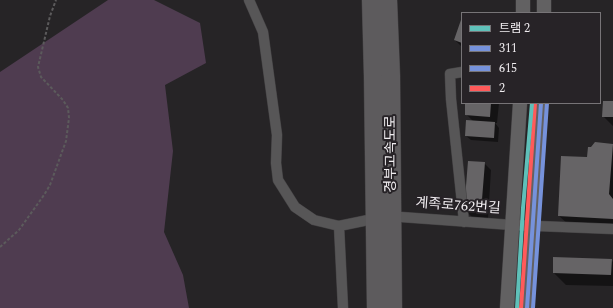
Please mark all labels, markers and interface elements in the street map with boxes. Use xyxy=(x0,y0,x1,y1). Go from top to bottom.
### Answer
legend xyxy=(461,12,601,104)
text: 트램 2 xyxy=(499,19,530,38)
text: 311 xyxy=(499,39,517,58)
text: 615 xyxy=(499,59,517,78)
text: 2 xyxy=(499,79,505,98)
street label: 경부고속도로 xyxy=(384,115,400,193)
street label: 계족로762번길 xyxy=(415,196,501,218)

